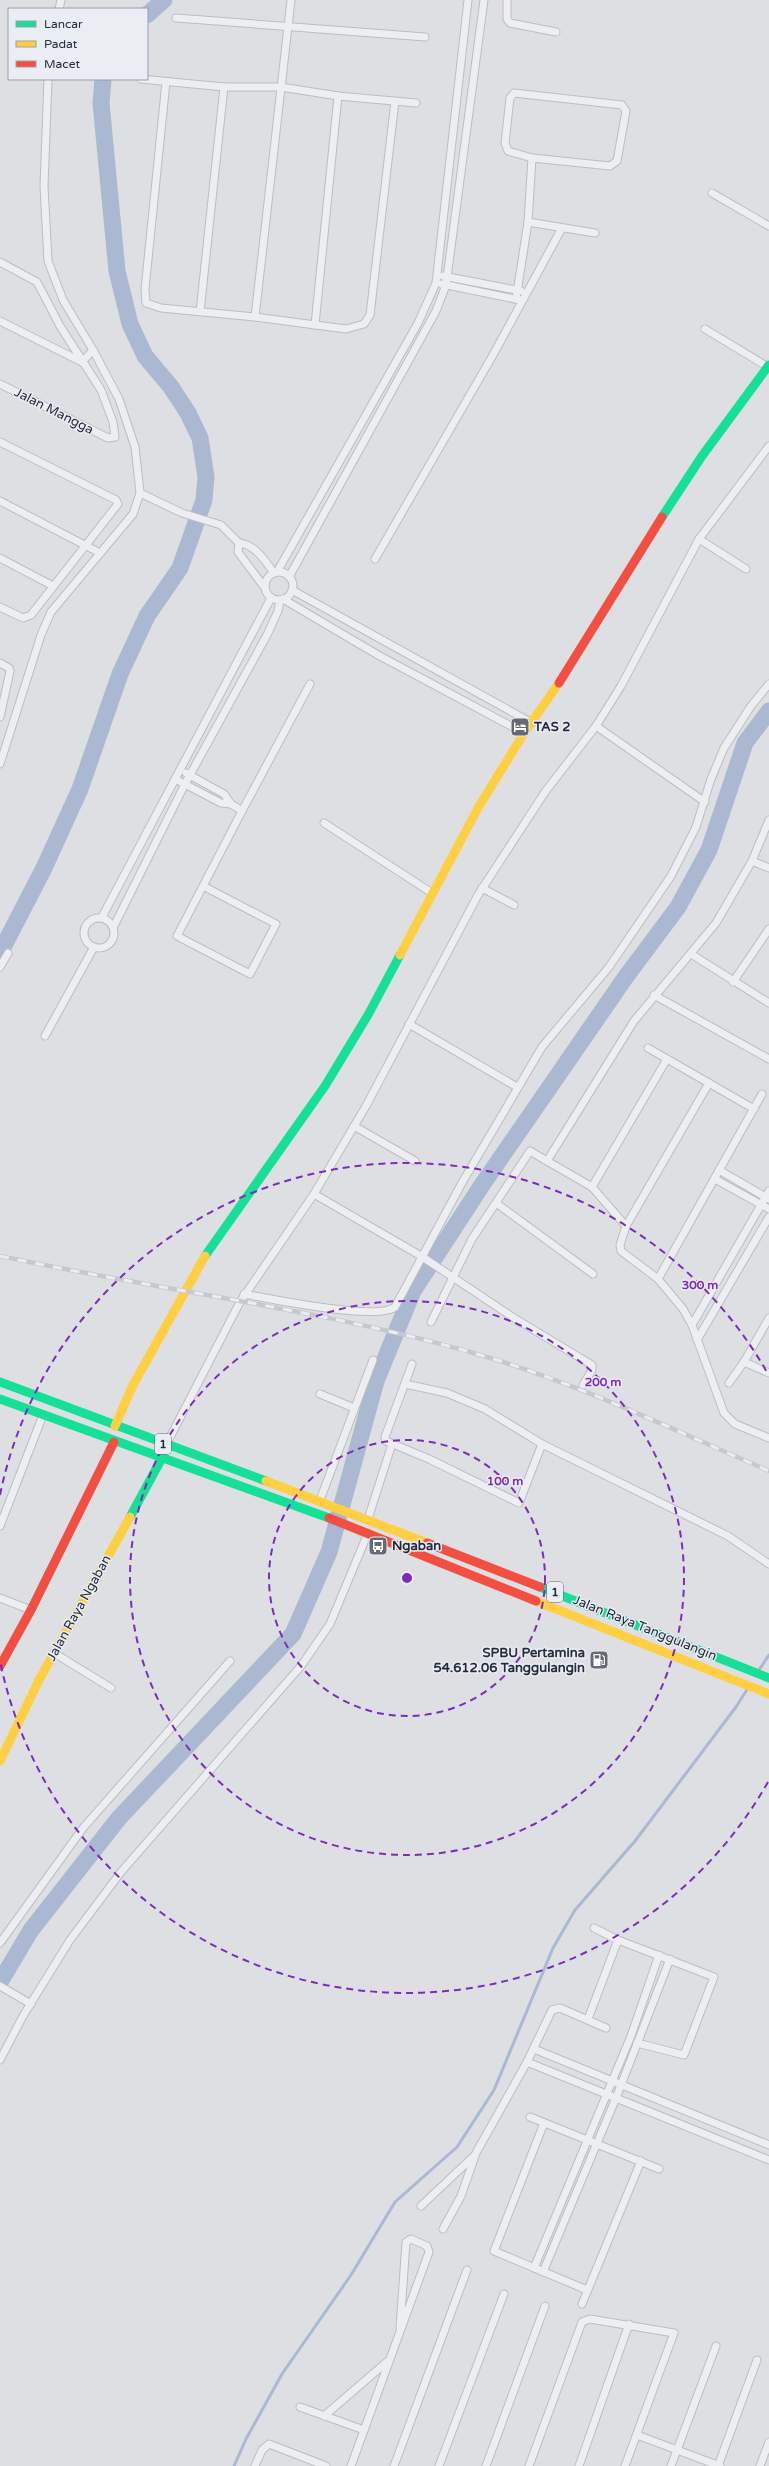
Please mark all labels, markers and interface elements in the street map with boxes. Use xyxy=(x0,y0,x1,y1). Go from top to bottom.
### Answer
legend xyxy=(8,8,148,80)
text: Lancar xyxy=(44,17,83,31)
text: Padat xyxy=(44,37,78,51)
text: Macet xyxy=(44,57,80,71)
street label: Jalan Mangga xyxy=(12,384,96,438)
hotel icon: TAS 2 xyxy=(509,716,531,738)
place label: TAS 2 xyxy=(533,719,570,735)
text: 300 m xyxy=(682,1278,718,1292)
text: 200 m xyxy=(585,1375,621,1389)
road number: 1 xyxy=(155,1434,171,1454)
text: 100 m xyxy=(487,1474,523,1488)
bus stop icon: Ngaban xyxy=(367,1535,389,1557)
place label: Ngaban xyxy=(392,1538,441,1554)
street label: Jalan Raya Ngaban xyxy=(43,1552,115,1664)
centre of rings xyxy=(400,1571,414,1585)
road number: 1 xyxy=(547,1582,563,1602)
street label: Jalan Raya Tanggulangin xyxy=(571,1592,719,1664)
place label: SPBU Pertamina 54.612.06 Tanggulangin xyxy=(433,1645,585,1676)
fuel station icon: SPBU Pertamina 54.612.06 Tanggulangin xyxy=(588,1649,610,1671)

